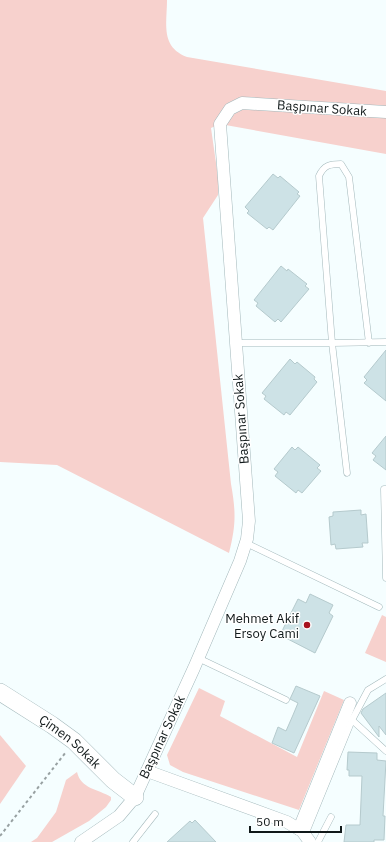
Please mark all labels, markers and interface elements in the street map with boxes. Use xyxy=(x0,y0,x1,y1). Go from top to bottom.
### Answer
street label: Başpınar Sokak xyxy=(276,96,368,120)
street label: Başpınar Sokak xyxy=(229,373,253,465)
place label: Mehmet Akif Ersoy Cami xyxy=(225,610,299,642)
marker: Mehmet Akif Ersoy Cami xyxy=(302,620,312,630)
street label: Başpınar Sokak xyxy=(135,692,189,781)
street label: Çimen Sokak xyxy=(36,711,105,772)
scale bar xyxy=(250,808,341,834)
text: 50 m xyxy=(256,814,284,829)

